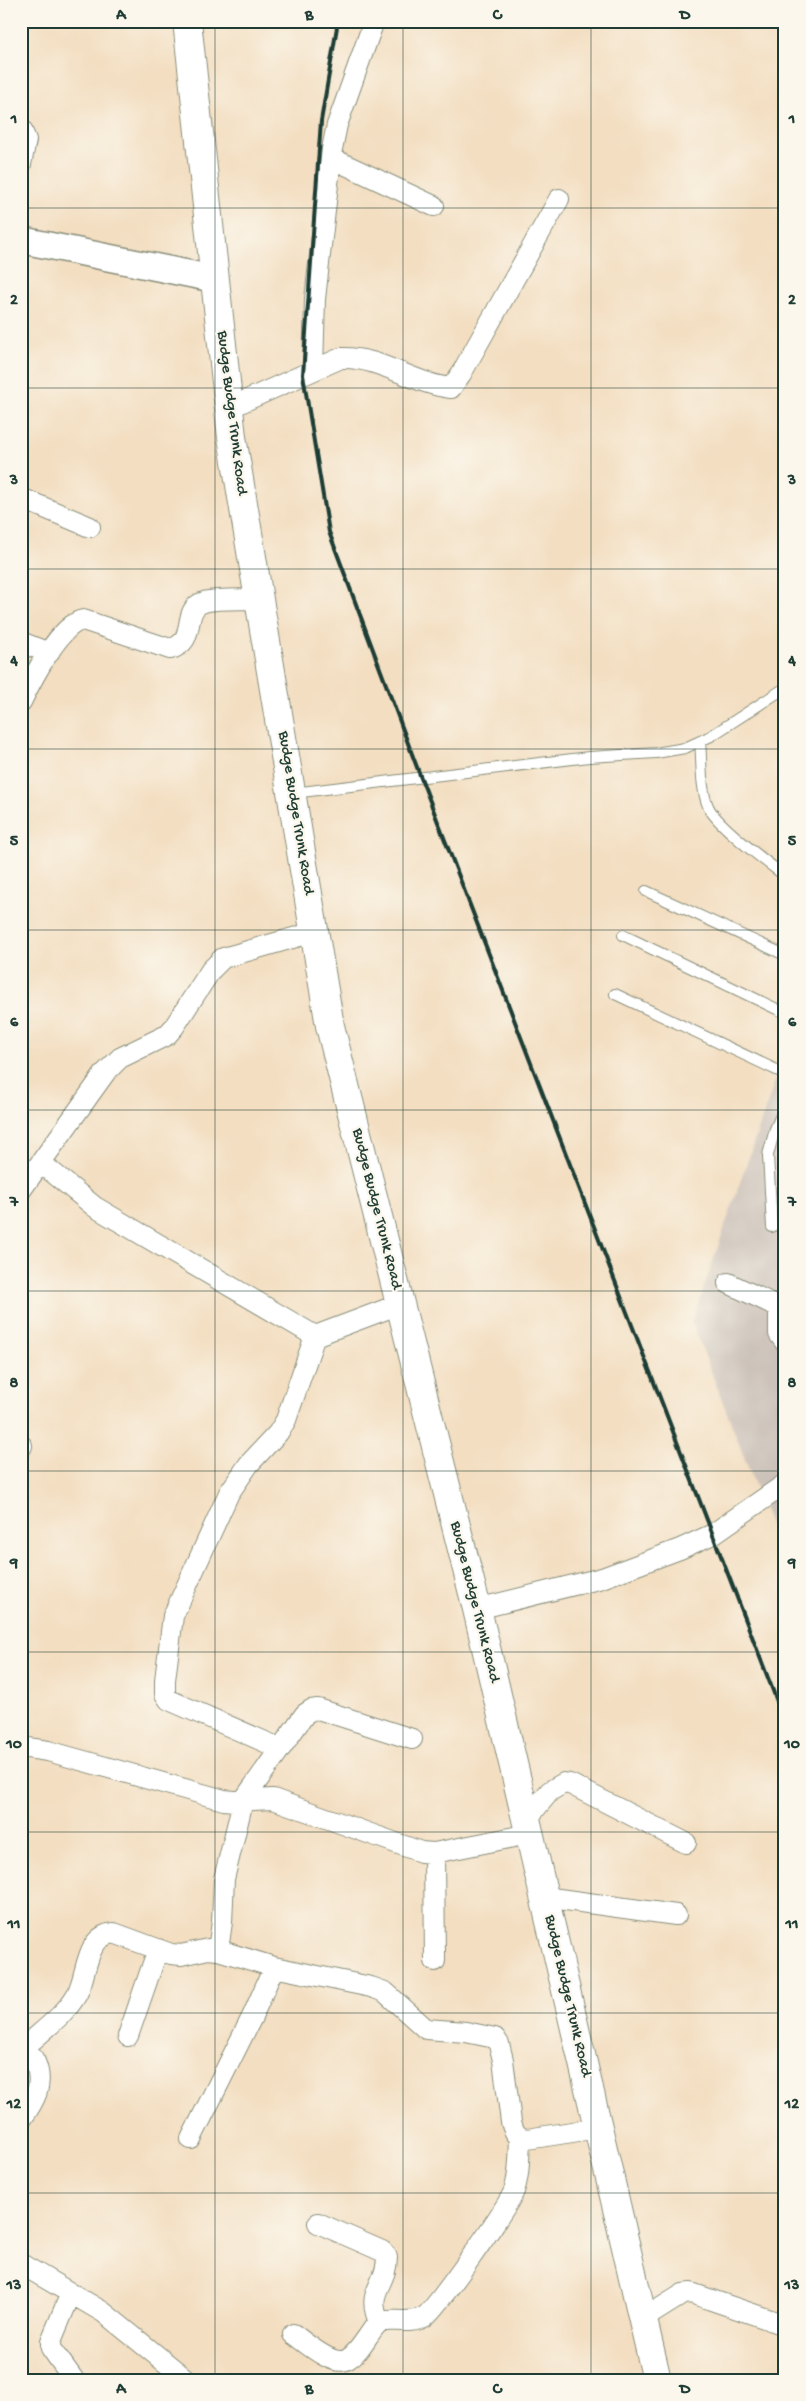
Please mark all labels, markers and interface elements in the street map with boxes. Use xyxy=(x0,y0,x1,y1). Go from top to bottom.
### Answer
text: A xyxy=(115,7,127,26)
text: B xyxy=(304,7,314,26)
text: C xyxy=(492,7,503,26)
text: D xyxy=(678,7,691,26)
text: 1 xyxy=(10,111,17,130)
text: 1 xyxy=(788,111,795,130)
text: 2 xyxy=(10,292,18,311)
text: 2 xyxy=(788,292,796,311)
street label: Budge Budge Trunk Road xyxy=(211,329,251,498)
text: 3 xyxy=(9,472,18,491)
text: 3 xyxy=(787,472,796,491)
text: 4 xyxy=(9,653,18,672)
text: 4 xyxy=(787,653,796,672)
street label: Budge Budge Trunk Road xyxy=(273,729,318,898)
text: 5 xyxy=(10,833,19,852)
text: 5 xyxy=(788,833,797,852)
text: 6 xyxy=(10,1014,19,1033)
text: 6 xyxy=(788,1014,797,1033)
street label: Budge Budge Trunk Road xyxy=(347,1126,406,1293)
text: 7 xyxy=(9,1194,19,1213)
text: 7 xyxy=(787,1194,797,1213)
text: 8 xyxy=(10,1375,19,1394)
text: 8 xyxy=(788,1375,797,1394)
street label: Budge Budge Trunk Road xyxy=(445,1519,504,1686)
text: 9 xyxy=(9,1555,18,1574)
text: 9 xyxy=(787,1555,796,1574)
text: 10 xyxy=(5,1736,22,1755)
text: 10 xyxy=(783,1736,800,1755)
street label: Budge Budge Trunk Road xyxy=(539,1912,595,2080)
text: 11 xyxy=(7,1916,20,1935)
text: 11 xyxy=(785,1916,798,1935)
text: 12 xyxy=(6,2096,21,2115)
text: 12 xyxy=(784,2096,799,2115)
text: 13 xyxy=(6,2277,21,2296)
text: 13 xyxy=(784,2277,799,2296)
text: A xyxy=(115,2381,127,2400)
text: B xyxy=(304,2381,314,2400)
text: C xyxy=(492,2381,503,2400)
text: D xyxy=(678,2381,691,2400)

